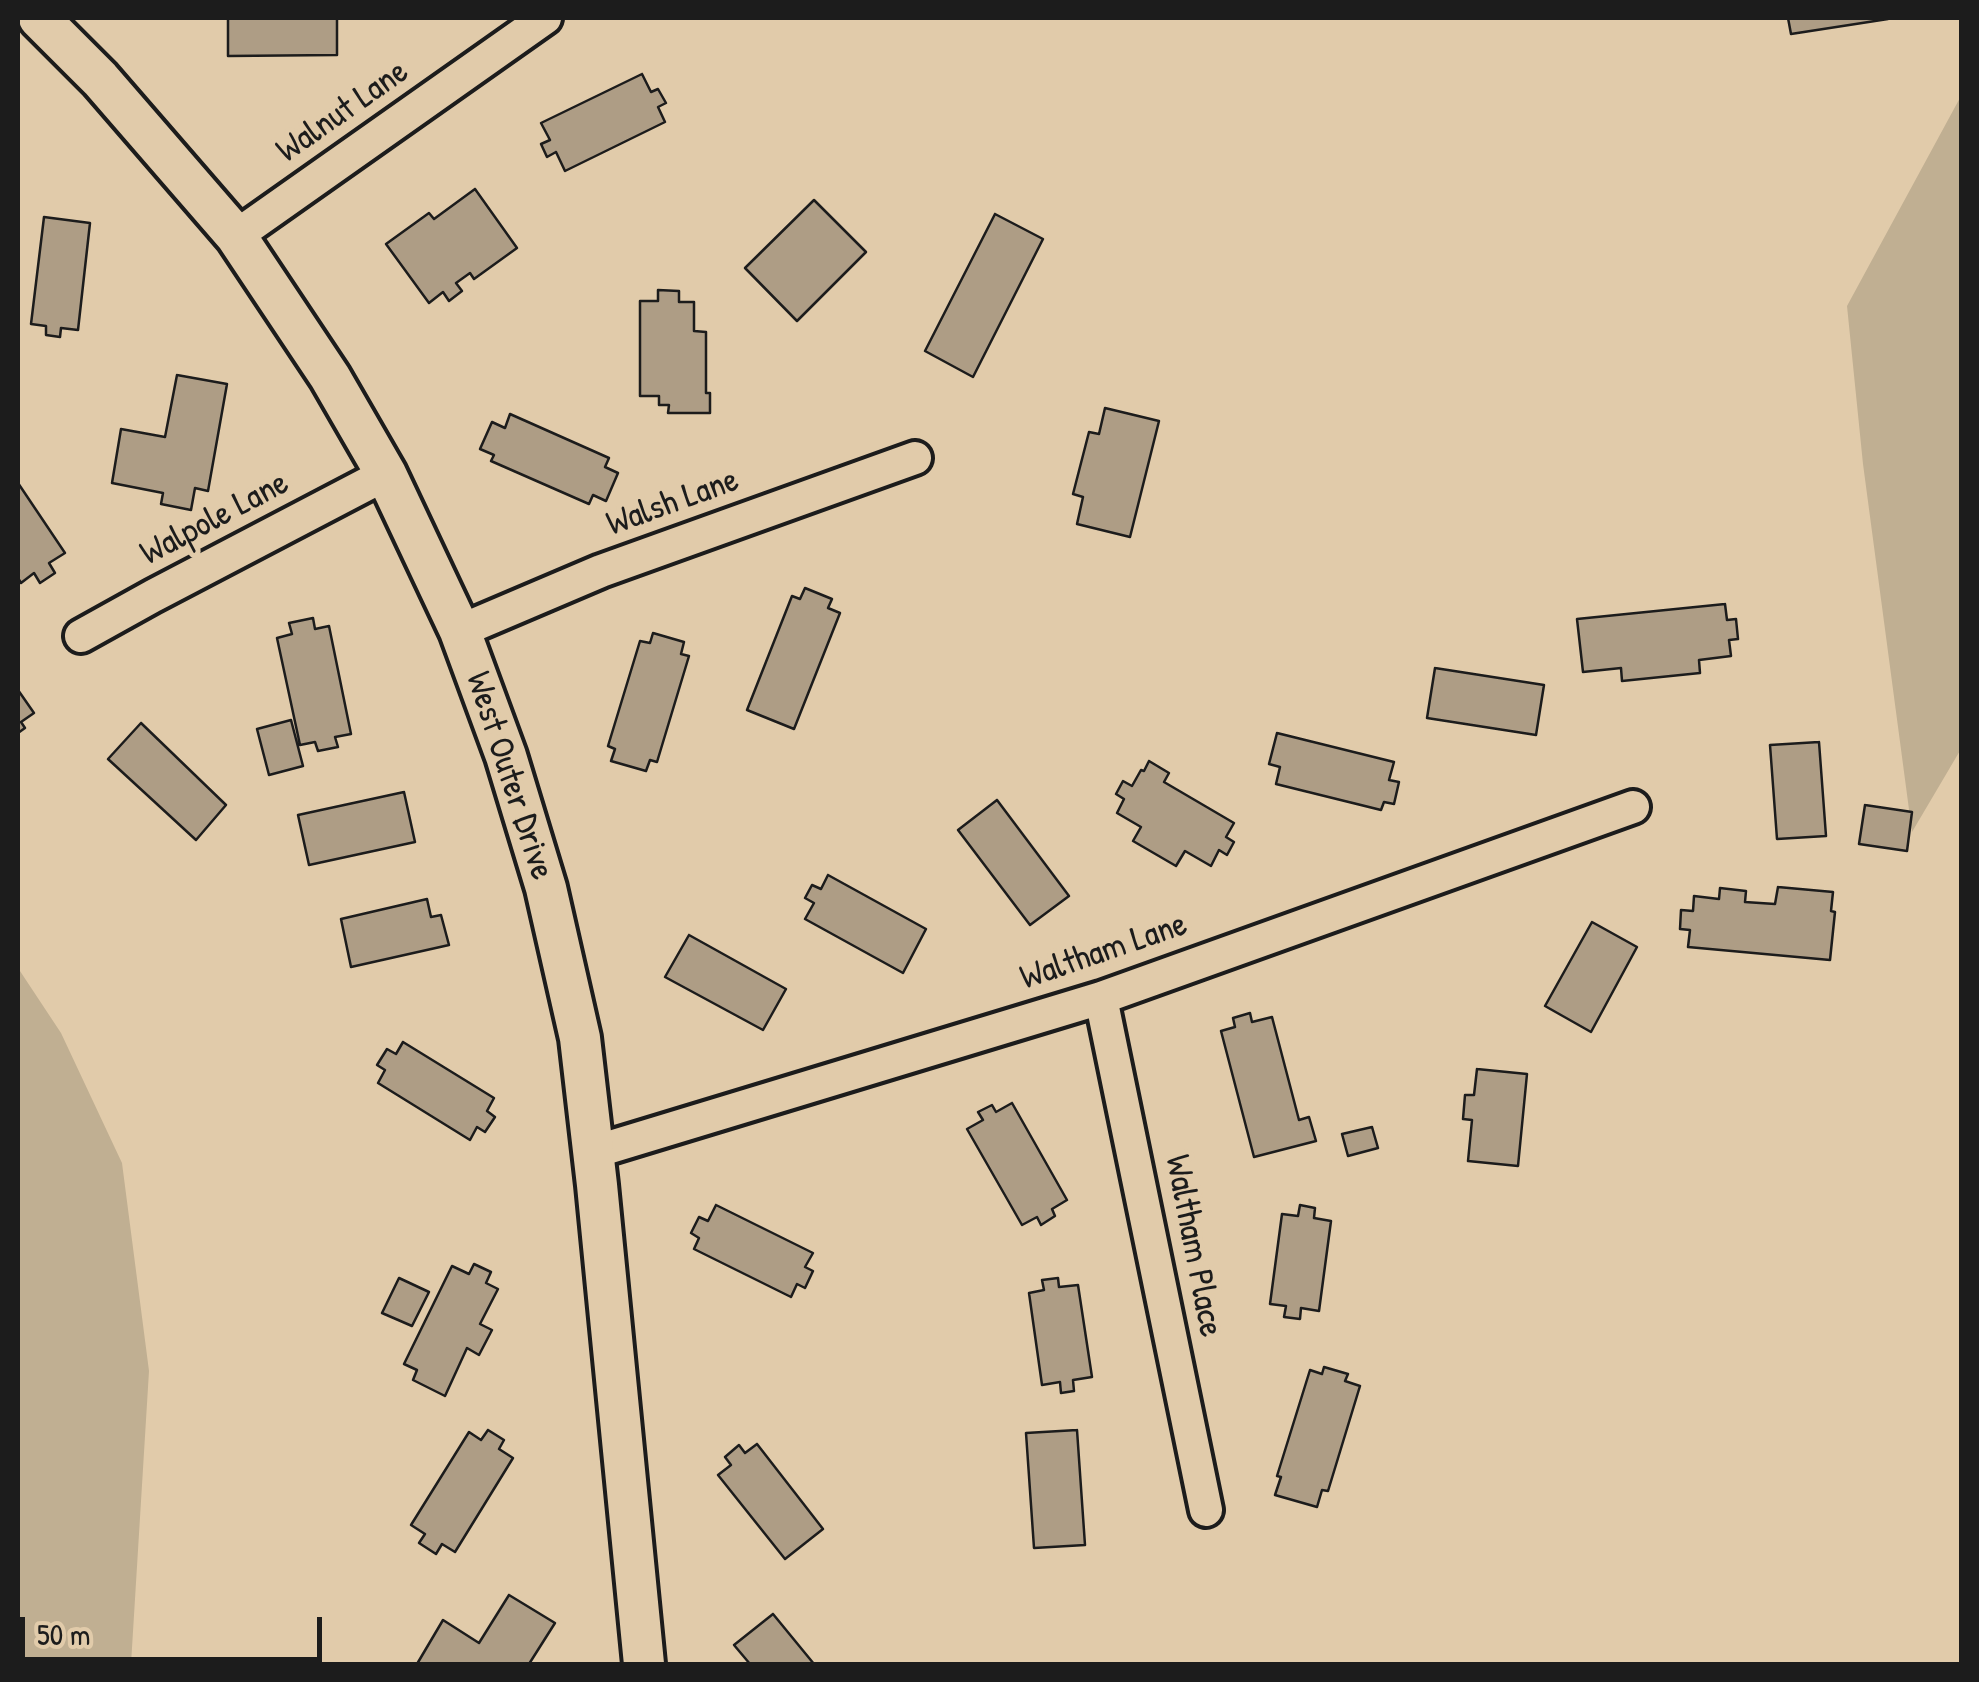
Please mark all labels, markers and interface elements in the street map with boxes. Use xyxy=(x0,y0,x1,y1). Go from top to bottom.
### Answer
street label: Walnut Lane xyxy=(269,51,417,173)
street label: Walsh Lane xyxy=(601,460,745,546)
street label: Walpole Lane xyxy=(134,463,296,575)
street label: West Outer Drive xyxy=(456,667,562,885)
street label: Waltham Lane xyxy=(1015,904,1193,1000)
street label: Waltham Place xyxy=(1155,1152,1231,1340)
scale bar xyxy=(25,1597,328,1659)
text: 50 m xyxy=(37,1614,90,1654)

